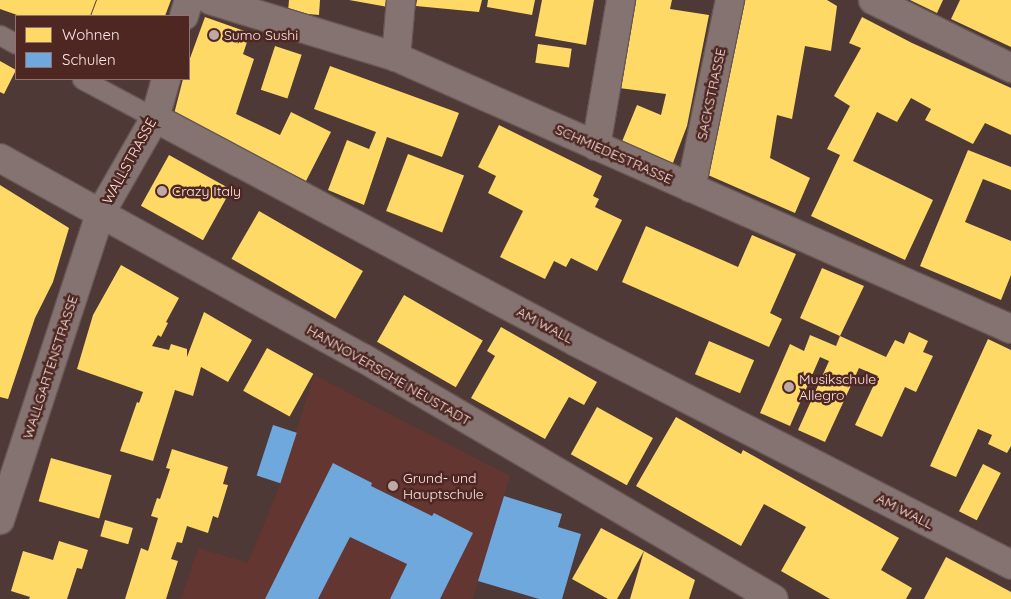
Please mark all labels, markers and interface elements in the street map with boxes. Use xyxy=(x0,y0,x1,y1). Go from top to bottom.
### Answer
legend xyxy=(15,15,190,80)
text: Wohnen xyxy=(62,25,120,44)
place label: Sumo Sushi xyxy=(224,27,298,43)
marker: Sumo Sushi xyxy=(208,29,220,41)
street label: SACKSTRASSE xyxy=(693,46,729,142)
text: Schulen xyxy=(62,50,116,69)
street label: WALLSTRASSE xyxy=(98,115,160,207)
street label: SCHMIEDESTRASSE xyxy=(553,121,675,187)
place label: Crazy Italy xyxy=(172,183,241,199)
marker: Crazy Italy xyxy=(156,185,168,197)
street label: WALLGARTENSTRASSE xyxy=(19,293,81,441)
street label: AM WALL xyxy=(514,303,576,347)
street label: HANNOVERSCHE NEUSTADT xyxy=(304,321,474,429)
place label: Musikschule Allegro xyxy=(799,371,876,404)
marker: Musikschule Allegro xyxy=(783,381,795,393)
place label: Grund- und Hauptschule xyxy=(403,470,484,502)
marker: Grund- und Hauptschule xyxy=(387,480,399,492)
street label: AM WALL xyxy=(874,490,936,532)

